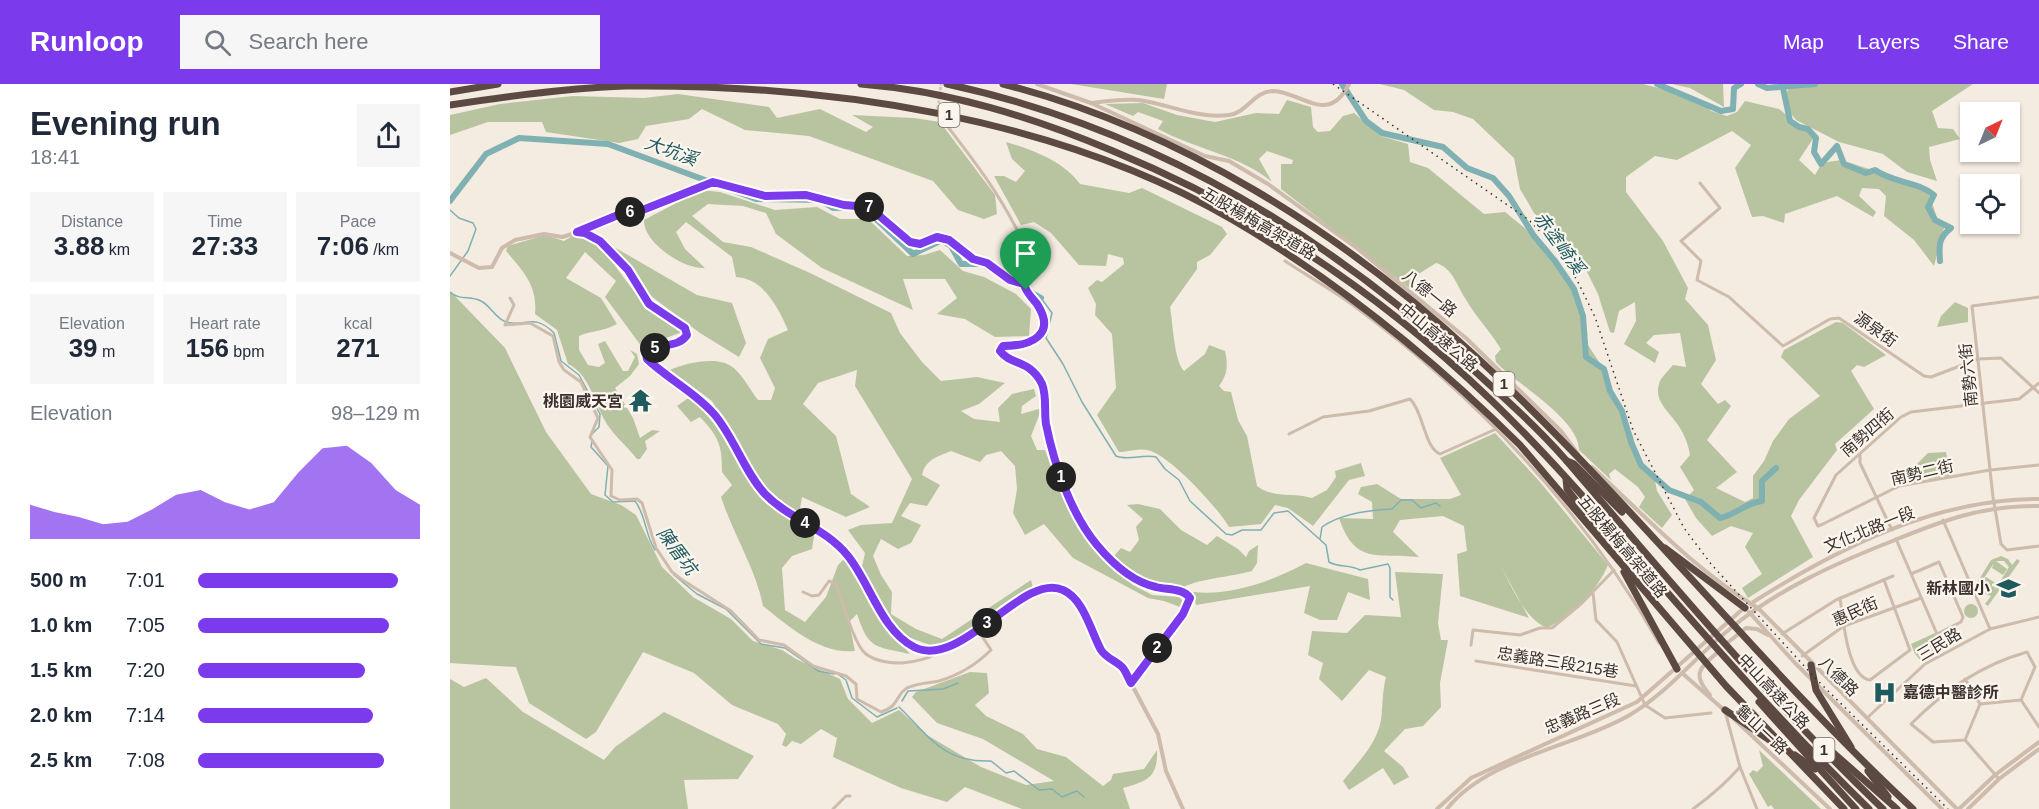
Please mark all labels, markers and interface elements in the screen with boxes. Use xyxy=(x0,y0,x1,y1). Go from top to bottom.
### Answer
search box xyxy=(180,15,600,69)
text: Runloop xyxy=(30,26,144,57)
icon: search xyxy=(201,26,234,59)
text: Search here xyxy=(249,29,368,54)
text: Map xyxy=(1783,30,1824,53)
text: Layers xyxy=(1857,30,1920,53)
text: Share xyxy=(1953,30,2009,53)
north arrow xyxy=(1960,102,2020,162)
map controls xyxy=(1960,102,2020,234)
road number: 1 xyxy=(938,103,960,127)
button: share xyxy=(357,104,420,167)
text: Evening run xyxy=(30,105,221,142)
water label: 大坑溪 xyxy=(642,132,703,171)
text: 18:41 xyxy=(30,146,80,168)
button: locate xyxy=(1960,174,2020,234)
street label: 五股楊梅高架道路 xyxy=(1199,184,1318,263)
pin: 7 xyxy=(854,192,884,222)
pin: 6 xyxy=(615,197,645,227)
text: 7 xyxy=(865,198,873,215)
text: 6 xyxy=(626,203,634,220)
water label: 赤塗崎溪 xyxy=(1530,208,1590,280)
text: Distance xyxy=(61,213,123,230)
text: Time xyxy=(208,213,242,230)
text: Pace xyxy=(340,213,376,230)
pin xyxy=(1000,228,1051,290)
text: 3.88 xyxy=(54,231,104,261)
text: 27:33 xyxy=(192,231,258,261)
text: 7:06 xyxy=(317,231,369,261)
icon: arrive xyxy=(1009,237,1042,270)
text: km xyxy=(104,241,130,258)
text: /km xyxy=(369,241,399,258)
street label: 八德一路 xyxy=(1399,267,1460,320)
street label: 中山高速公路 xyxy=(1396,300,1481,375)
street label: 源泉街 xyxy=(1851,309,1900,350)
text: Elevation xyxy=(59,315,125,332)
text: Heart rate xyxy=(189,315,261,332)
text: kcal xyxy=(344,315,372,332)
text: 39 xyxy=(69,333,98,363)
text: 156 xyxy=(186,333,229,363)
text: 271 xyxy=(336,333,380,363)
pin: 5 xyxy=(640,333,670,363)
text: 5 xyxy=(651,339,659,356)
street label: 南勢六街 xyxy=(1957,342,1980,408)
text: m xyxy=(98,343,115,360)
text: bpm xyxy=(229,343,264,360)
road number: 1 xyxy=(1494,372,1514,396)
temple icon: 桃園威天宮 xyxy=(628,388,654,414)
place label: 桃園威天宮 xyxy=(543,392,623,410)
text: Elevation xyxy=(30,402,112,424)
text: 98–129 m xyxy=(331,402,420,424)
street label: 南勢四街 xyxy=(1838,405,1897,460)
street label: 南勢二街 xyxy=(1889,457,1955,488)
pin: 1 xyxy=(1046,462,1076,492)
text: 1 xyxy=(1057,468,1065,485)
street label: 五股楊梅高架道路 xyxy=(1575,492,1670,601)
street label: 文化北路一段 xyxy=(1821,504,1917,555)
pin: 4 xyxy=(790,508,820,538)
text: 4 xyxy=(801,514,809,531)
water label: 陳厝坑 xyxy=(653,523,703,581)
text: 500 m xyxy=(30,569,87,591)
text: 7:01 xyxy=(126,569,165,591)
school or university icon: 新林國小 xyxy=(1995,575,2021,601)
place label: 新林國小 xyxy=(1926,580,1990,597)
street label: 惠民街 xyxy=(1830,594,1881,629)
pin: 3 xyxy=(972,608,1002,638)
text: 1.0 km xyxy=(30,614,92,636)
text: 7:05 xyxy=(126,614,165,636)
text: 3 xyxy=(983,614,991,631)
street label: 三民路 xyxy=(1914,625,1964,664)
pin: 2 xyxy=(1142,633,1172,663)
text: 2 xyxy=(1153,639,1161,656)
street label: 忠義路三段215巷 xyxy=(1496,645,1620,680)
street label: 中山高速公路 xyxy=(1735,650,1813,732)
street label: 八德路 xyxy=(1816,653,1862,699)
text: 1.5 km xyxy=(30,659,92,681)
text: 7:20 xyxy=(126,659,165,681)
hospital icon: 嘉德中醫診所 xyxy=(1872,679,1898,705)
place label: 嘉德中醫診所 xyxy=(1903,683,1999,701)
street label: 忠義路三段 xyxy=(1542,690,1622,737)
street label: 龜山一路 xyxy=(1732,701,1791,757)
text: 2.0 km xyxy=(30,704,92,726)
text: 7:14 xyxy=(126,704,165,726)
road number: 1 xyxy=(1814,738,1834,762)
text: 2.5 km xyxy=(30,749,92,771)
text: 7:08 xyxy=(126,749,165,771)

